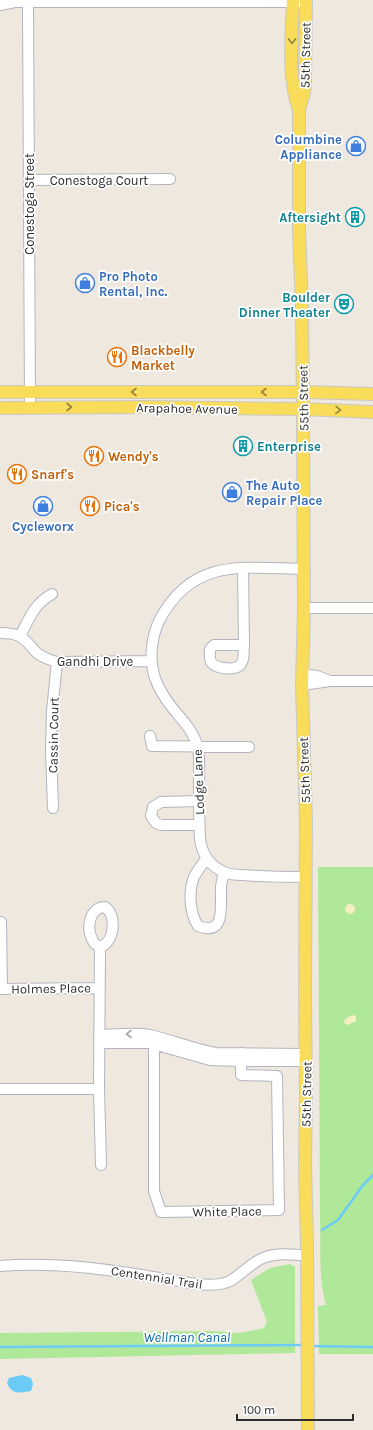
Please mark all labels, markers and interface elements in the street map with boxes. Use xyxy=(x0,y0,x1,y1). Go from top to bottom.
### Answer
street label: 55th Street xyxy=(297,22,314,88)
one-way arrow xyxy=(288,38,296,44)
place label: Columbine Appliance xyxy=(275,132,342,162)
shop icon: Columbine Appliance xyxy=(345,135,367,157)
street label: Conestoga Street xyxy=(22,153,37,255)
street label: Conestoga Court xyxy=(50,173,148,188)
building icon: Aftersight xyxy=(344,206,366,228)
place label: Aftersight xyxy=(279,210,341,225)
place label: Pro Photo Rental, Inc. xyxy=(99,269,168,299)
shop icon: Pro Photo Rental, Inc. xyxy=(74,272,96,294)
place label: Boulder Dinner Theater xyxy=(239,290,331,320)
theatre icon: Boulder Dinner Theater xyxy=(333,293,355,315)
place label: Blackbelly Market xyxy=(131,343,195,373)
restaurant icon: Blackbelly Market xyxy=(106,346,128,368)
street label: 55th Street xyxy=(295,365,312,431)
one-way arrow xyxy=(131,388,137,396)
one-way arrow xyxy=(261,388,267,396)
street label: Arapahoe Avenue xyxy=(136,400,238,417)
one-way arrow xyxy=(66,403,72,411)
one-way arrow xyxy=(335,406,341,415)
building icon: Enterprise xyxy=(232,435,254,457)
place label: Enterprise xyxy=(257,439,321,454)
restaurant icon: Wendy's xyxy=(83,445,105,467)
place label: Wendy's xyxy=(108,449,159,464)
restaurant icon: Snarf's xyxy=(6,463,28,485)
place label: Snarf's xyxy=(31,467,74,482)
place label: The Auto Repair Place xyxy=(246,478,322,508)
shop icon: The Auto Repair Place xyxy=(221,481,243,503)
shop icon: Cycleworx xyxy=(32,495,54,517)
restaurant icon: Pica's xyxy=(79,495,101,517)
place label: Pica's xyxy=(104,499,140,514)
place label: Cycleworx xyxy=(12,519,74,534)
street label: Gandhi Drive xyxy=(57,654,133,669)
street label: Cassin Court xyxy=(45,697,62,773)
street label: 55th Street xyxy=(296,737,313,803)
street label: Lodge Lane xyxy=(190,749,207,815)
street label: Holmes Place xyxy=(11,980,91,997)
one-way arrow xyxy=(126,1030,132,1038)
street label: 55th Street xyxy=(298,1061,315,1127)
street label: White Place xyxy=(192,1203,262,1220)
street label: Centennial Trail xyxy=(110,1263,204,1292)
water label: Wellman Canal xyxy=(144,1329,231,1346)
scale bar xyxy=(237,1396,353,1422)
text: 100 m xyxy=(243,1403,275,1417)

